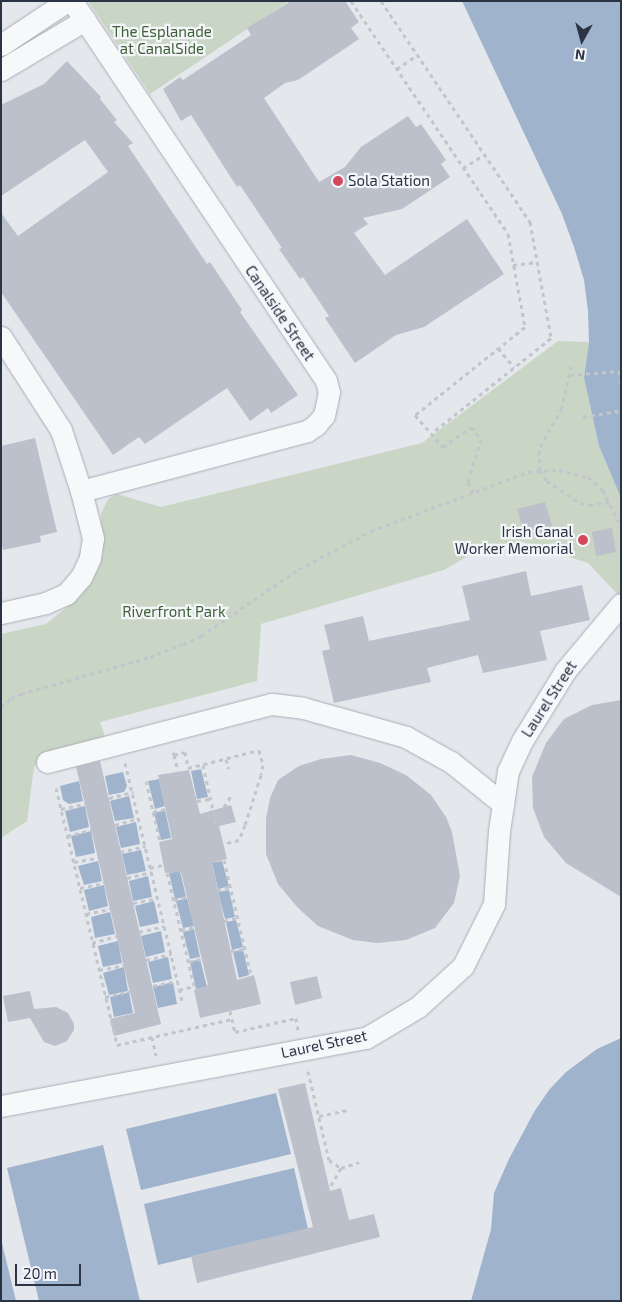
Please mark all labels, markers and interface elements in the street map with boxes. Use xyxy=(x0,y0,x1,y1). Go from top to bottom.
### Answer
north arrow xyxy=(557,15,607,65)
park label: The Esplanade at CanalSide xyxy=(112,22,212,57)
text: N xyxy=(574,46,586,64)
place label: Sola Station xyxy=(348,172,430,190)
marker: Sola Station xyxy=(332,175,344,187)
street label: Canalside Street xyxy=(241,262,319,364)
place label: Irish Canal Worker Memorial xyxy=(454,522,573,557)
marker: Irish Canal Worker Memorial xyxy=(577,534,589,546)
park label: Riverfront Park xyxy=(122,603,226,621)
street label: Laurel Street xyxy=(518,657,580,741)
street label: Laurel Street xyxy=(279,1026,369,1062)
scale bar xyxy=(18,1254,84,1286)
text: 20 m xyxy=(23,1264,57,1282)

